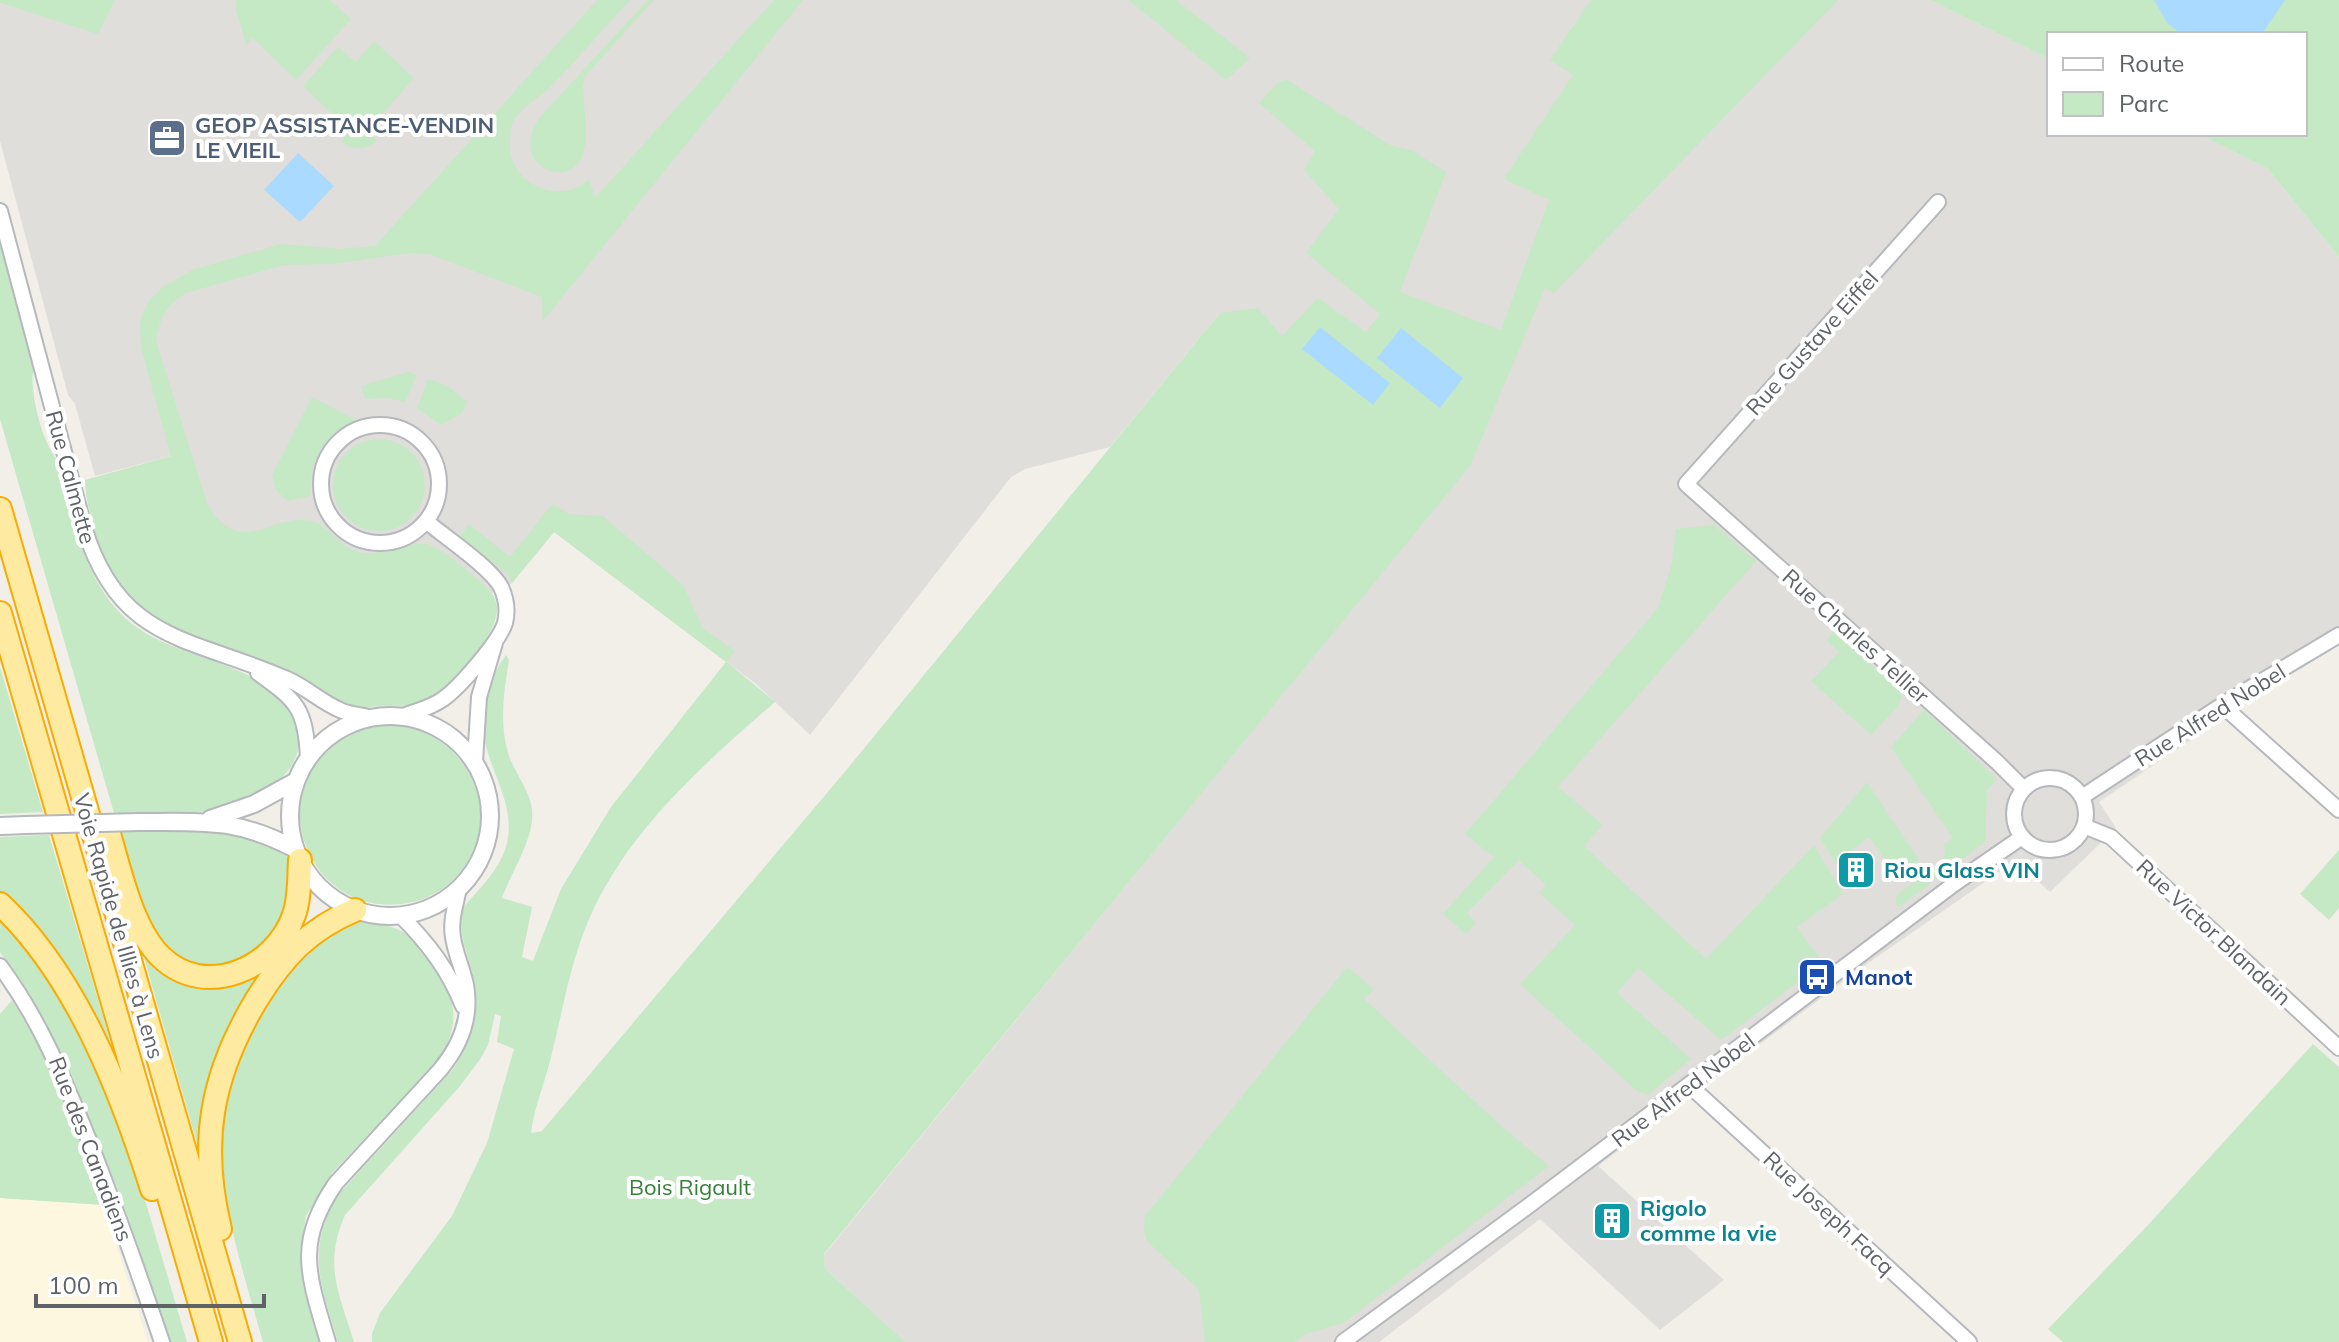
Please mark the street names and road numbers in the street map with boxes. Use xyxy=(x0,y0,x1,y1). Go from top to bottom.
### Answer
street label: Rue Gustave Eiffel xyxy=(1740,265,1884,421)
street label: Rue Calmette xyxy=(40,407,102,547)
street label: Rue Charles Tellier xyxy=(1777,563,1935,709)
street label: Rue Alfred Nobel xyxy=(2129,657,2291,773)
street label: Voie Rapide de Illies à Lens xyxy=(68,790,170,1062)
street label: Rue Victor Blandain xyxy=(2131,853,2297,1011)
street label: Rue Alfred Nobel xyxy=(1606,1027,1760,1153)
street label: Rue des Canadiens xyxy=(43,1053,139,1245)
street label: Rue Joseph Facq xyxy=(1758,1145,1900,1281)

